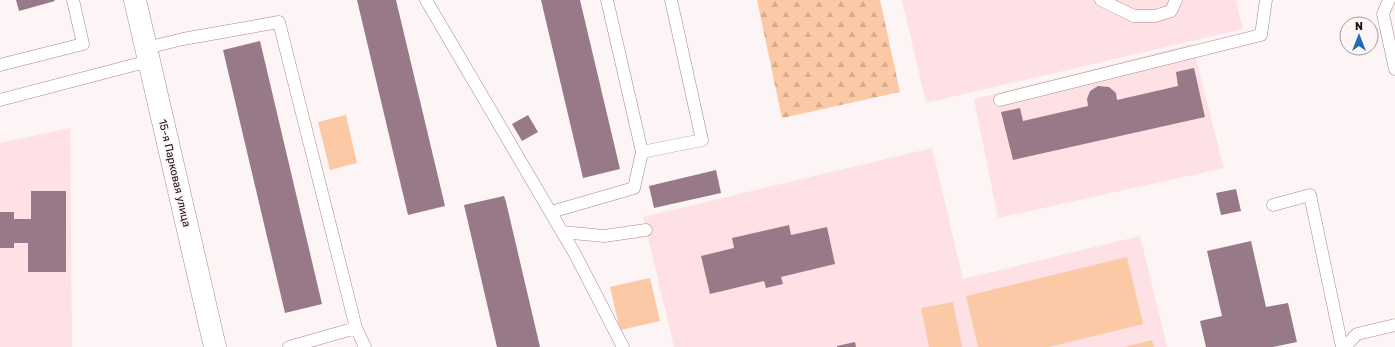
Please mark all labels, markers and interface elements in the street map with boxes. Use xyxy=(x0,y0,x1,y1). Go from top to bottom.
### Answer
north arrow xyxy=(1339,16,1379,56)
text: N xyxy=(1355,20,1363,33)
street label: 15-я Парковая улица xyxy=(156,118,193,228)

